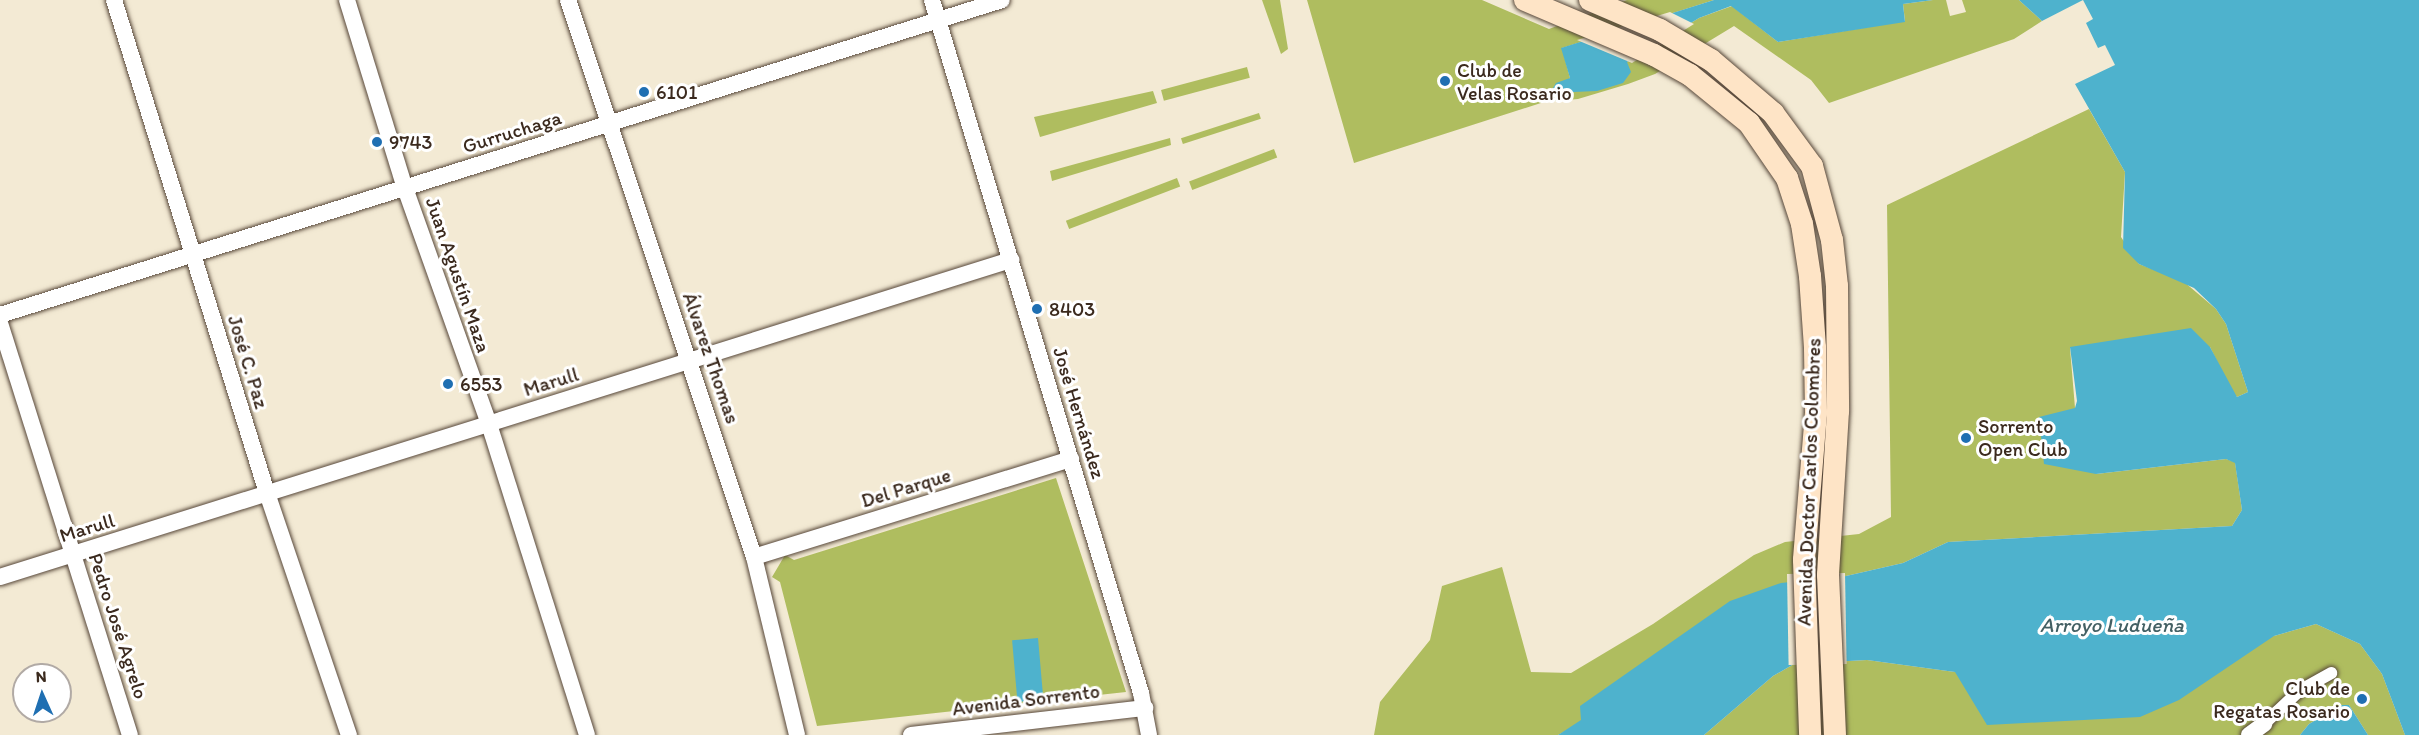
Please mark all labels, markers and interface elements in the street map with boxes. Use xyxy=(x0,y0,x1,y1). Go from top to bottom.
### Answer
place label: Club de Velas Rosario xyxy=(1457,58,1570,105)
marker: Club de Velas Rosario xyxy=(1438,74,1452,88)
place label: 6101 xyxy=(656,80,697,104)
marker: 6101 xyxy=(637,85,651,99)
street label: Gurruchaga xyxy=(460,106,564,158)
place label: 9743 xyxy=(389,130,432,154)
marker: 9743 xyxy=(370,135,384,149)
street label: Juan Agustín Maza xyxy=(420,194,496,356)
street label: Álvarez Thomas xyxy=(677,290,745,426)
place label: 8403 xyxy=(1049,297,1095,321)
marker: 8403 xyxy=(1030,302,1044,316)
street label: José C. Paz xyxy=(223,313,273,411)
street label: Avenida Doctor Carlos Colombres xyxy=(1792,338,1826,626)
street label: José Hernández xyxy=(1048,344,1110,482)
street label: Marull xyxy=(521,362,581,402)
place label: 6553 xyxy=(460,372,502,396)
marker: 6553 xyxy=(441,377,455,391)
place label: Sorrento Open Club xyxy=(1978,414,2068,461)
marker: Sorrento Open Club xyxy=(1959,431,1973,445)
street label: Del Parque xyxy=(858,463,954,513)
street label: Marull xyxy=(57,508,117,548)
street label: Pedro José Agrelo xyxy=(83,550,153,702)
water label: Arroyo Ludueña xyxy=(2040,612,2184,638)
north arrow xyxy=(12,663,72,723)
text: N xyxy=(35,667,47,686)
place label: Club de Regatas Rosario xyxy=(2213,676,2350,723)
street label: Avenida Sorrento xyxy=(951,679,1101,721)
marker: Club de Regatas Rosario xyxy=(2355,692,2369,706)

